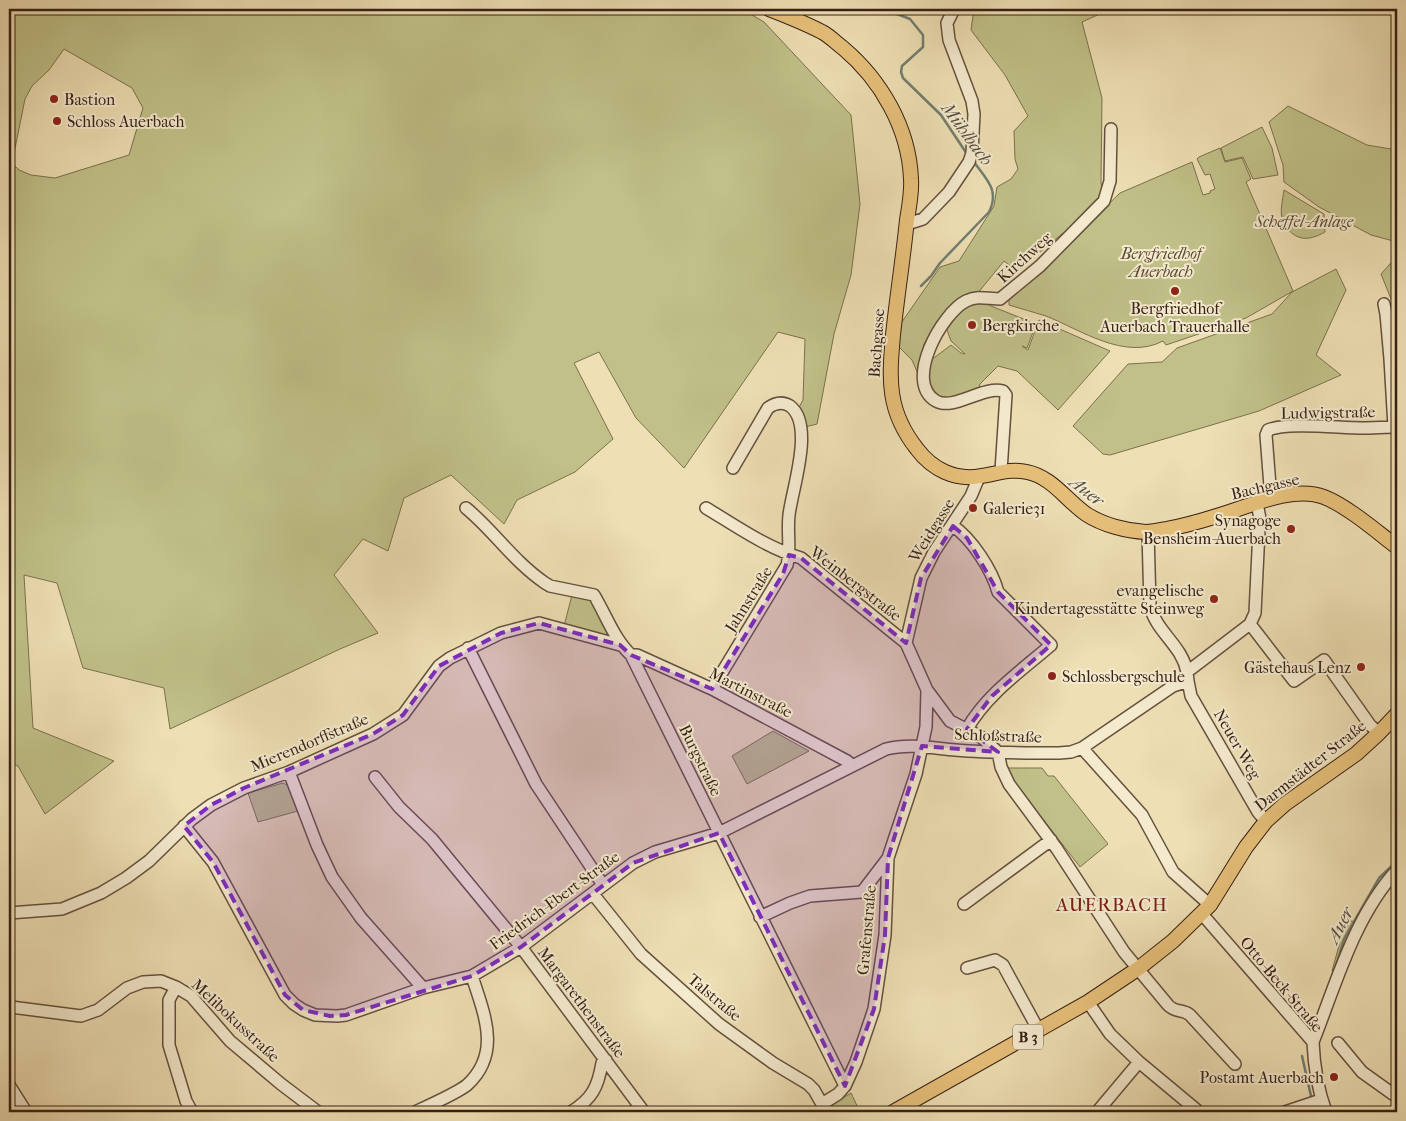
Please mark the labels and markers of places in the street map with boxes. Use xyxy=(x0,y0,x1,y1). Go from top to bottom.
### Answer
place label: Bastion xyxy=(64,90,116,109)
marker: Bastion xyxy=(48,93,60,105)
place label: Schloss Auerbach xyxy=(67,112,185,131)
marker: Schloss Auerbach xyxy=(51,115,63,127)
marker: Bergfriedhof Auerbach Trauerhalle xyxy=(1169,285,1181,297)
place label: Bergfriedhof Auerbach Trauerhalle xyxy=(1099,299,1250,336)
place label: Bergkirche xyxy=(982,316,1059,335)
marker: Bergkirche xyxy=(966,319,978,331)
place label: Galerie31 xyxy=(983,499,1046,518)
marker: Galerie31 xyxy=(967,502,979,514)
place label: Synagoge Bensheim-Auerbach xyxy=(1143,511,1281,548)
marker: Synagoge Bensheim-Auerbach xyxy=(1285,523,1297,535)
place label: evangelische Kindertagesstätte Steinweg xyxy=(1014,581,1204,618)
marker: evangelische Kindertagesstätte Steinweg xyxy=(1208,593,1220,605)
place label: Gästehaus Lenz xyxy=(1244,658,1351,677)
marker: Gästehaus Lenz xyxy=(1355,661,1367,673)
place label: Schlossbergschule xyxy=(1062,667,1185,686)
marker: Schlossbergschule xyxy=(1046,670,1058,682)
place label: Postamt Auerbach xyxy=(1200,1068,1324,1087)
marker: Postamt Auerbach xyxy=(1328,1071,1340,1083)

